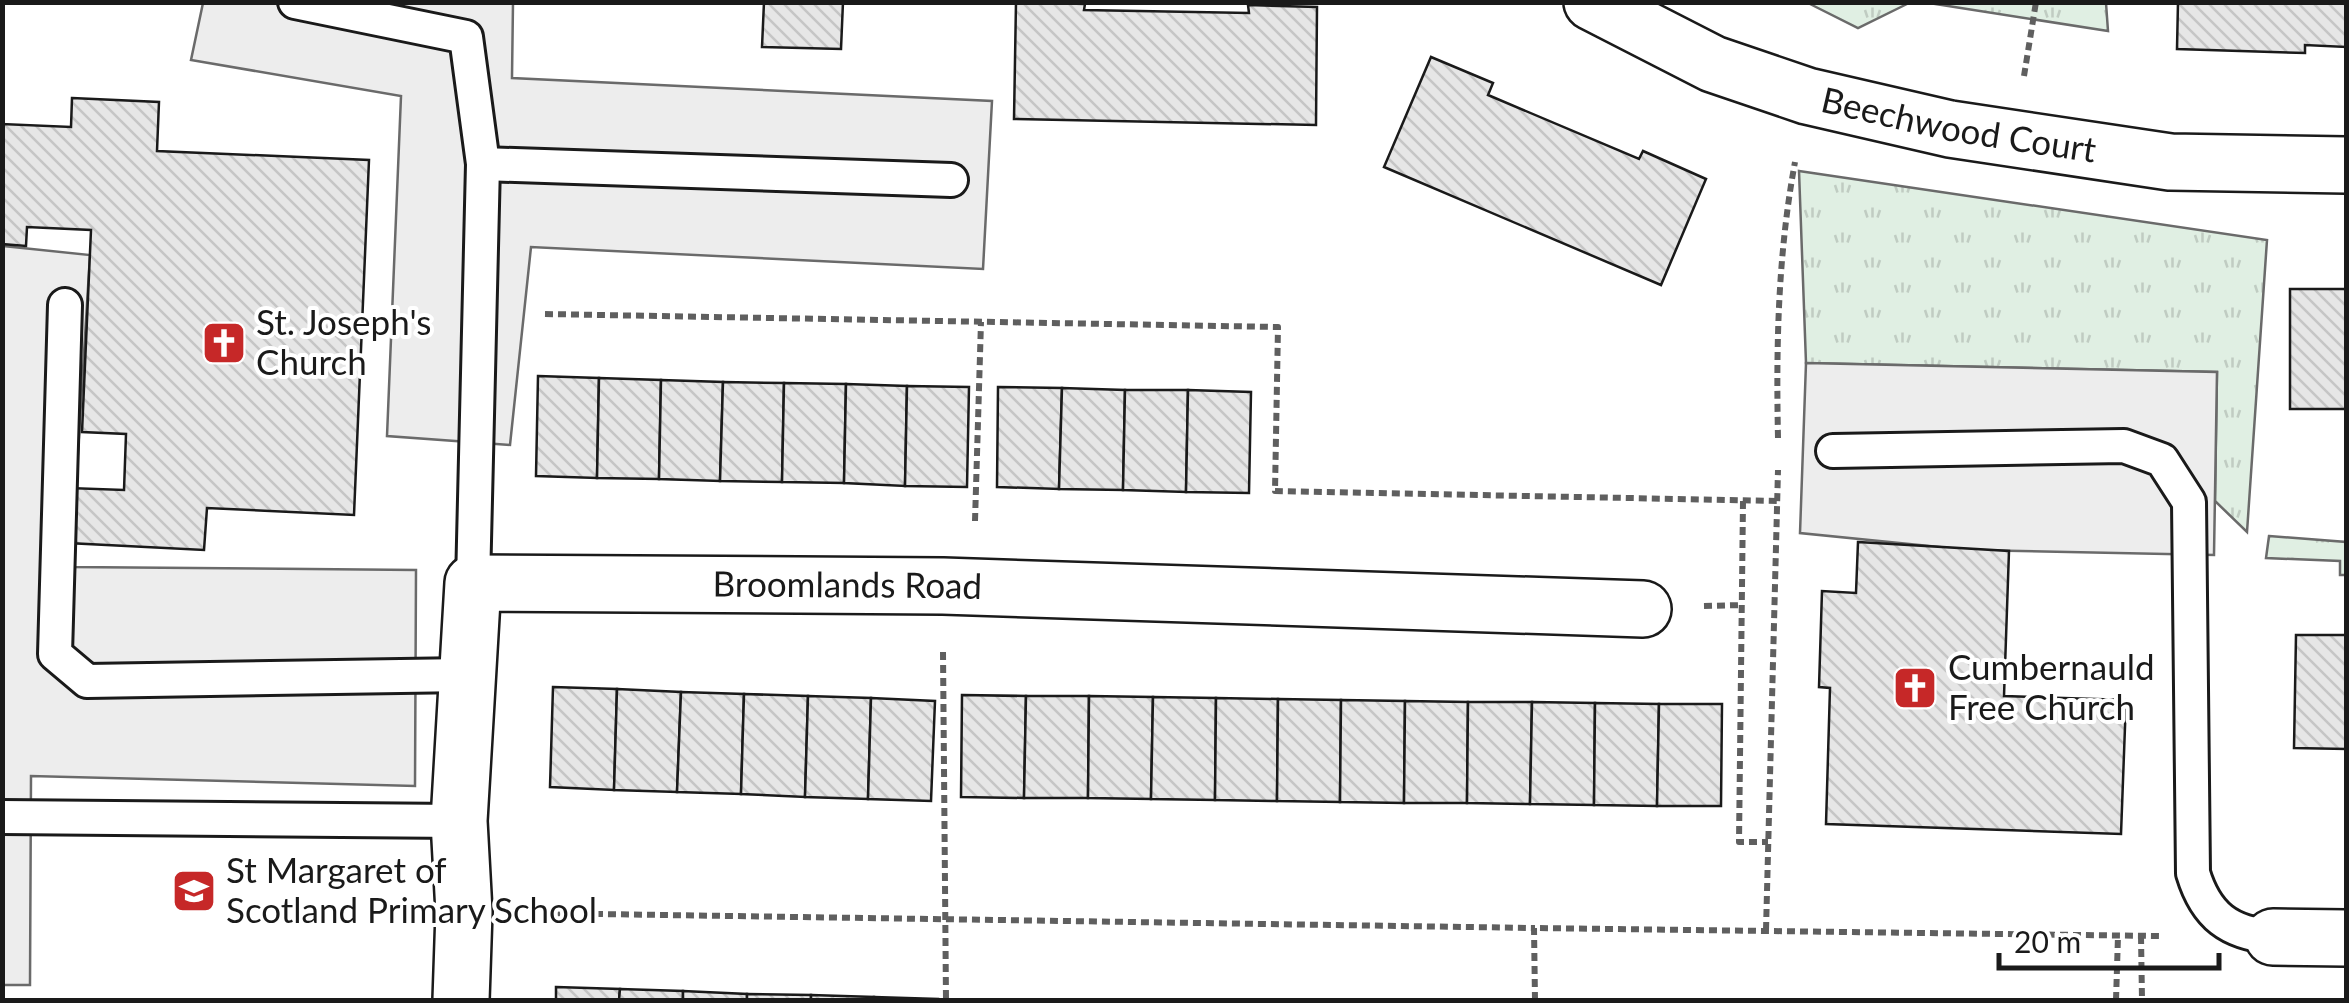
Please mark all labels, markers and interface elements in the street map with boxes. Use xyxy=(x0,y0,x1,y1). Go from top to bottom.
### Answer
street label: Beechwood Court xyxy=(1818,77,2100,170)
place label: St. Joseph's Church xyxy=(256,300,431,382)
church icon: St. Joseph's Church xyxy=(201,320,247,366)
street label: Broomlands Road xyxy=(713,562,983,606)
place label: Cumbernauld Free Church xyxy=(1948,645,2155,727)
church icon: Cumbernauld Free Church xyxy=(1892,665,1938,711)
place label: St Margaret of Scotland Primary School xyxy=(226,848,597,930)
school or university icon: St Margaret of Scotland Primary School xyxy=(171,868,217,914)
scale bar xyxy=(1999,908,2219,970)
text: 20 m xyxy=(2014,923,2081,959)

